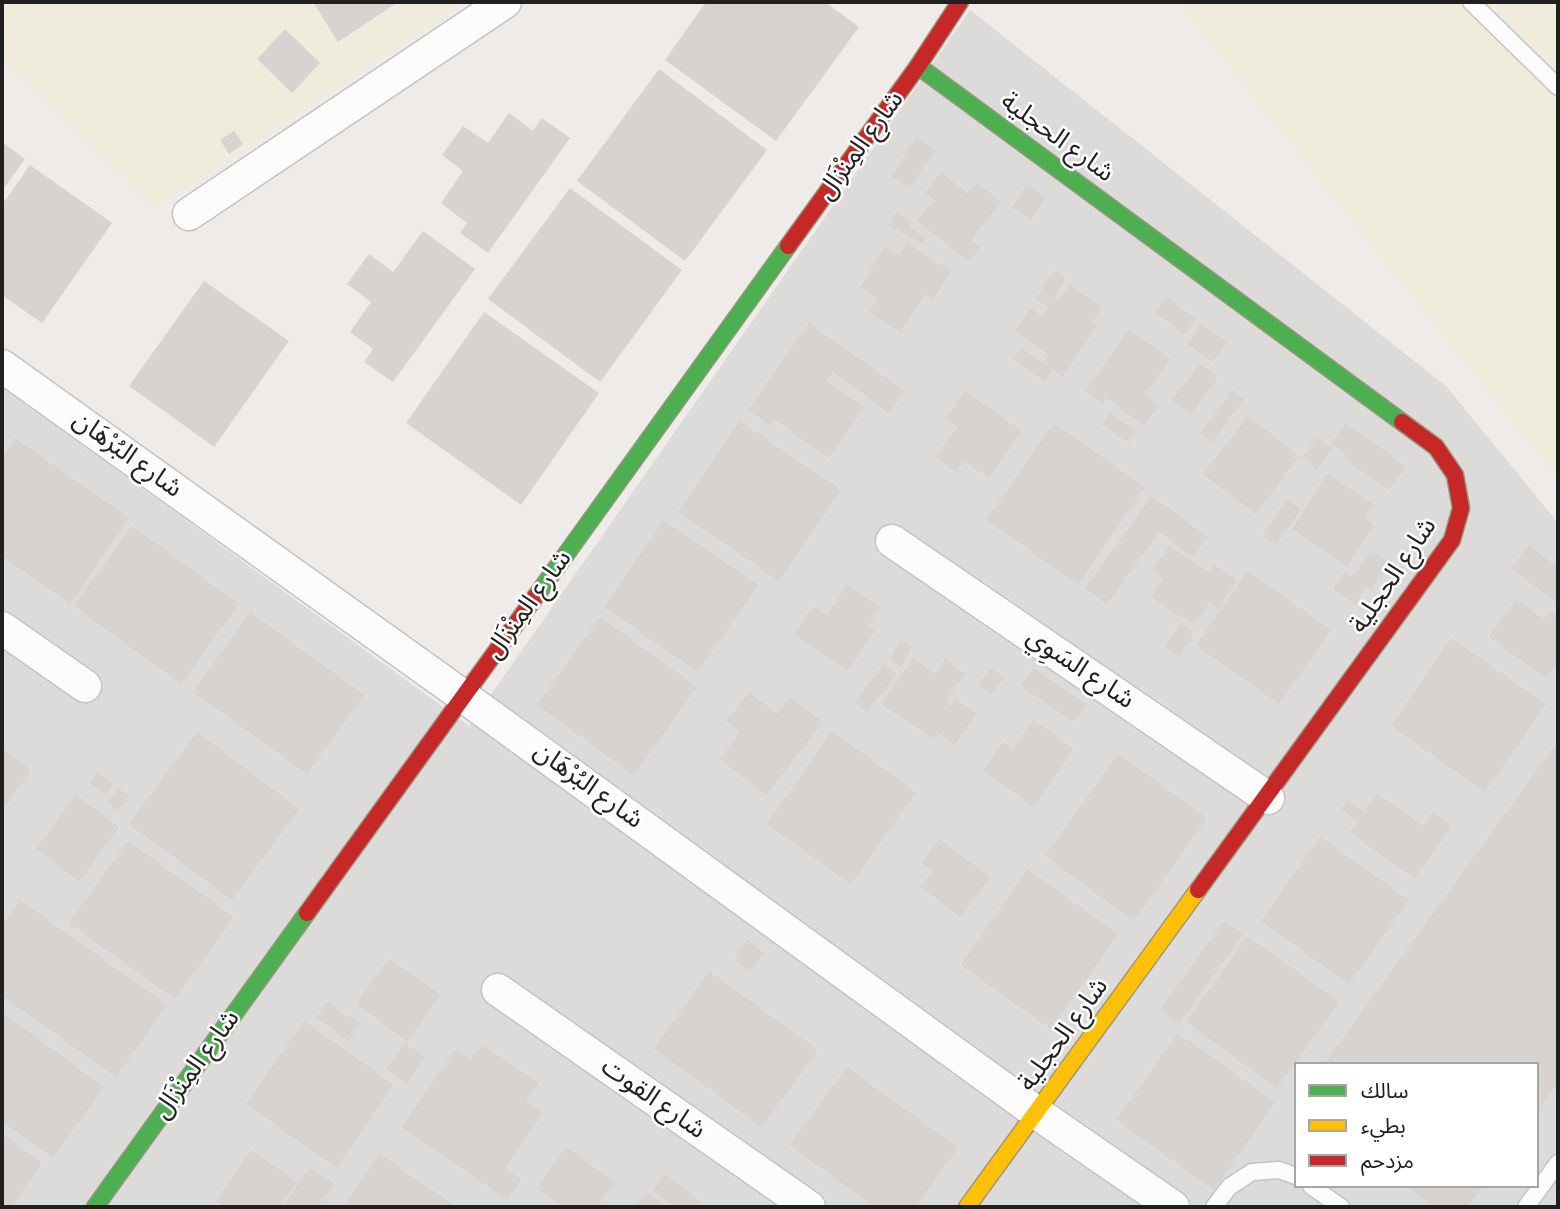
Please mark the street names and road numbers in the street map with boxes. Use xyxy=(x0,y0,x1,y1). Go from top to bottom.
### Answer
street label: شارع المِنْزَال xyxy=(811,85,911,207)
street label: شارع الحجلية xyxy=(994,86,1120,190)
street label: شارع البُرْهَان xyxy=(66,405,188,505)
street label: شارع الحجلية xyxy=(1344,512,1444,640)
street label: شارع المِنْزَال xyxy=(479,544,579,666)
street label: شارع السَوِي xyxy=(1020,622,1140,716)
street label: شارع البُرْهَان xyxy=(527,736,649,836)
street label: شارع الحجلية xyxy=(1012,972,1116,1098)
street label: شارع المِنْزَال xyxy=(147,1004,247,1126)
street label: شارع القوت xyxy=(595,1052,711,1146)

